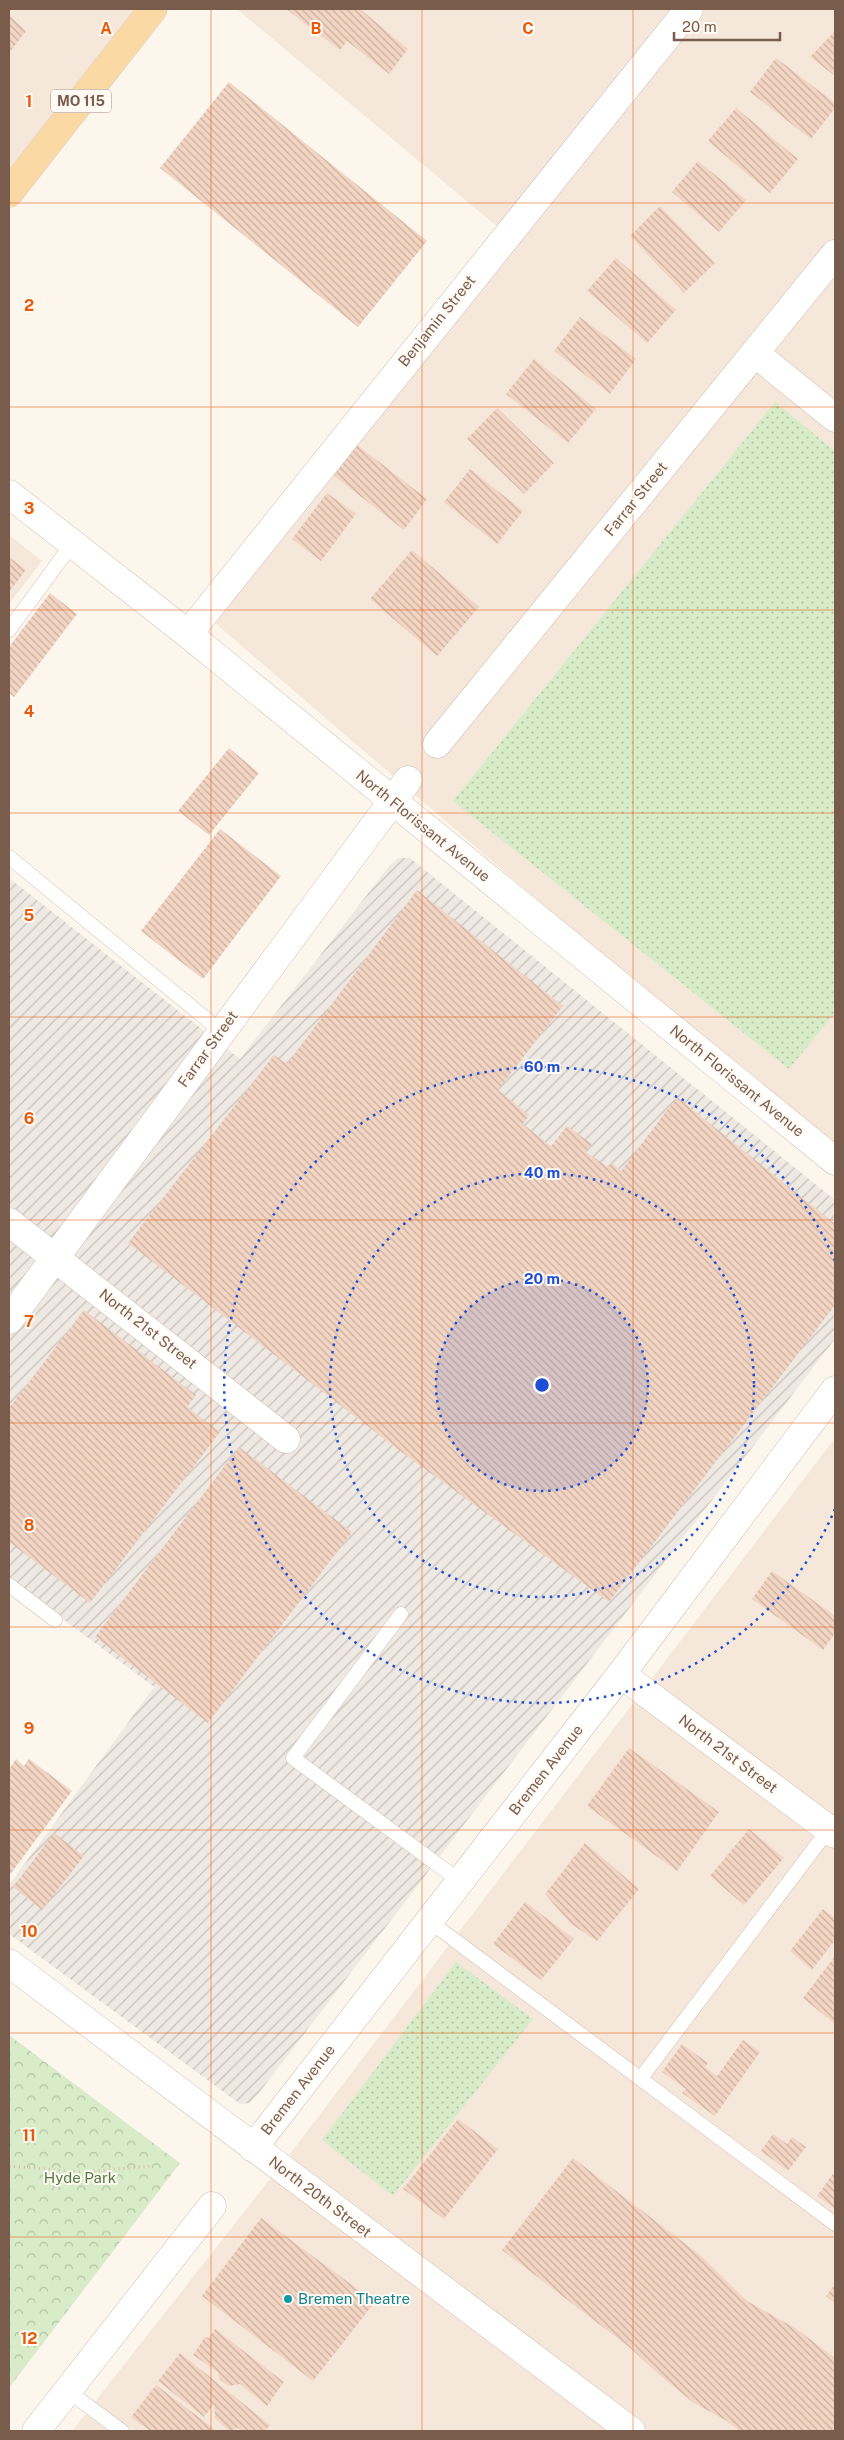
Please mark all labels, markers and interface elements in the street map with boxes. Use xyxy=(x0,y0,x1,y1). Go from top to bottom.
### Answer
scale bar xyxy=(674,10,780,42)
text: 20 m xyxy=(682,18,717,35)
text: A xyxy=(100,19,112,38)
text: B xyxy=(311,19,322,38)
text: C xyxy=(522,19,534,38)
road number: MO 115 xyxy=(51,90,111,112)
text: 1 xyxy=(26,92,32,111)
street label: Benjamin Street xyxy=(395,272,479,370)
text: 2 xyxy=(24,296,34,315)
street label: Farrar Street xyxy=(601,458,671,539)
text: 3 xyxy=(24,499,34,518)
text: 4 xyxy=(24,702,35,721)
street label: North Florissant Avenue xyxy=(353,766,494,885)
text: 5 xyxy=(24,906,35,925)
street label: Farrar Street xyxy=(174,1007,241,1090)
street label: North Florissant Avenue xyxy=(667,1021,808,1140)
text: 60 m xyxy=(524,1058,560,1075)
text: 6 xyxy=(24,1109,34,1128)
text: 40 m xyxy=(524,1164,560,1181)
text: 20 m xyxy=(524,1270,560,1287)
street label: North 21st Street xyxy=(96,1285,201,1372)
text: 7 xyxy=(24,1312,34,1331)
centre of rings xyxy=(533,1376,551,1394)
text: 8 xyxy=(24,1516,35,1535)
street label: North 21st Street xyxy=(676,1711,781,1796)
text: 9 xyxy=(24,1719,34,1738)
street label: Bremen Avenue xyxy=(505,1721,586,1818)
text: 10 xyxy=(20,1922,38,1941)
street label: Bremen Avenue xyxy=(257,2041,338,2138)
text: 11 xyxy=(22,2126,36,2145)
street label: North 20th Street xyxy=(266,2153,375,2241)
park label: Hyde Park xyxy=(44,2169,116,2186)
place label: Bremen Theatre xyxy=(298,2290,410,2307)
marker: Bremen Theatre xyxy=(282,2293,294,2305)
text: 12 xyxy=(20,2329,38,2348)

